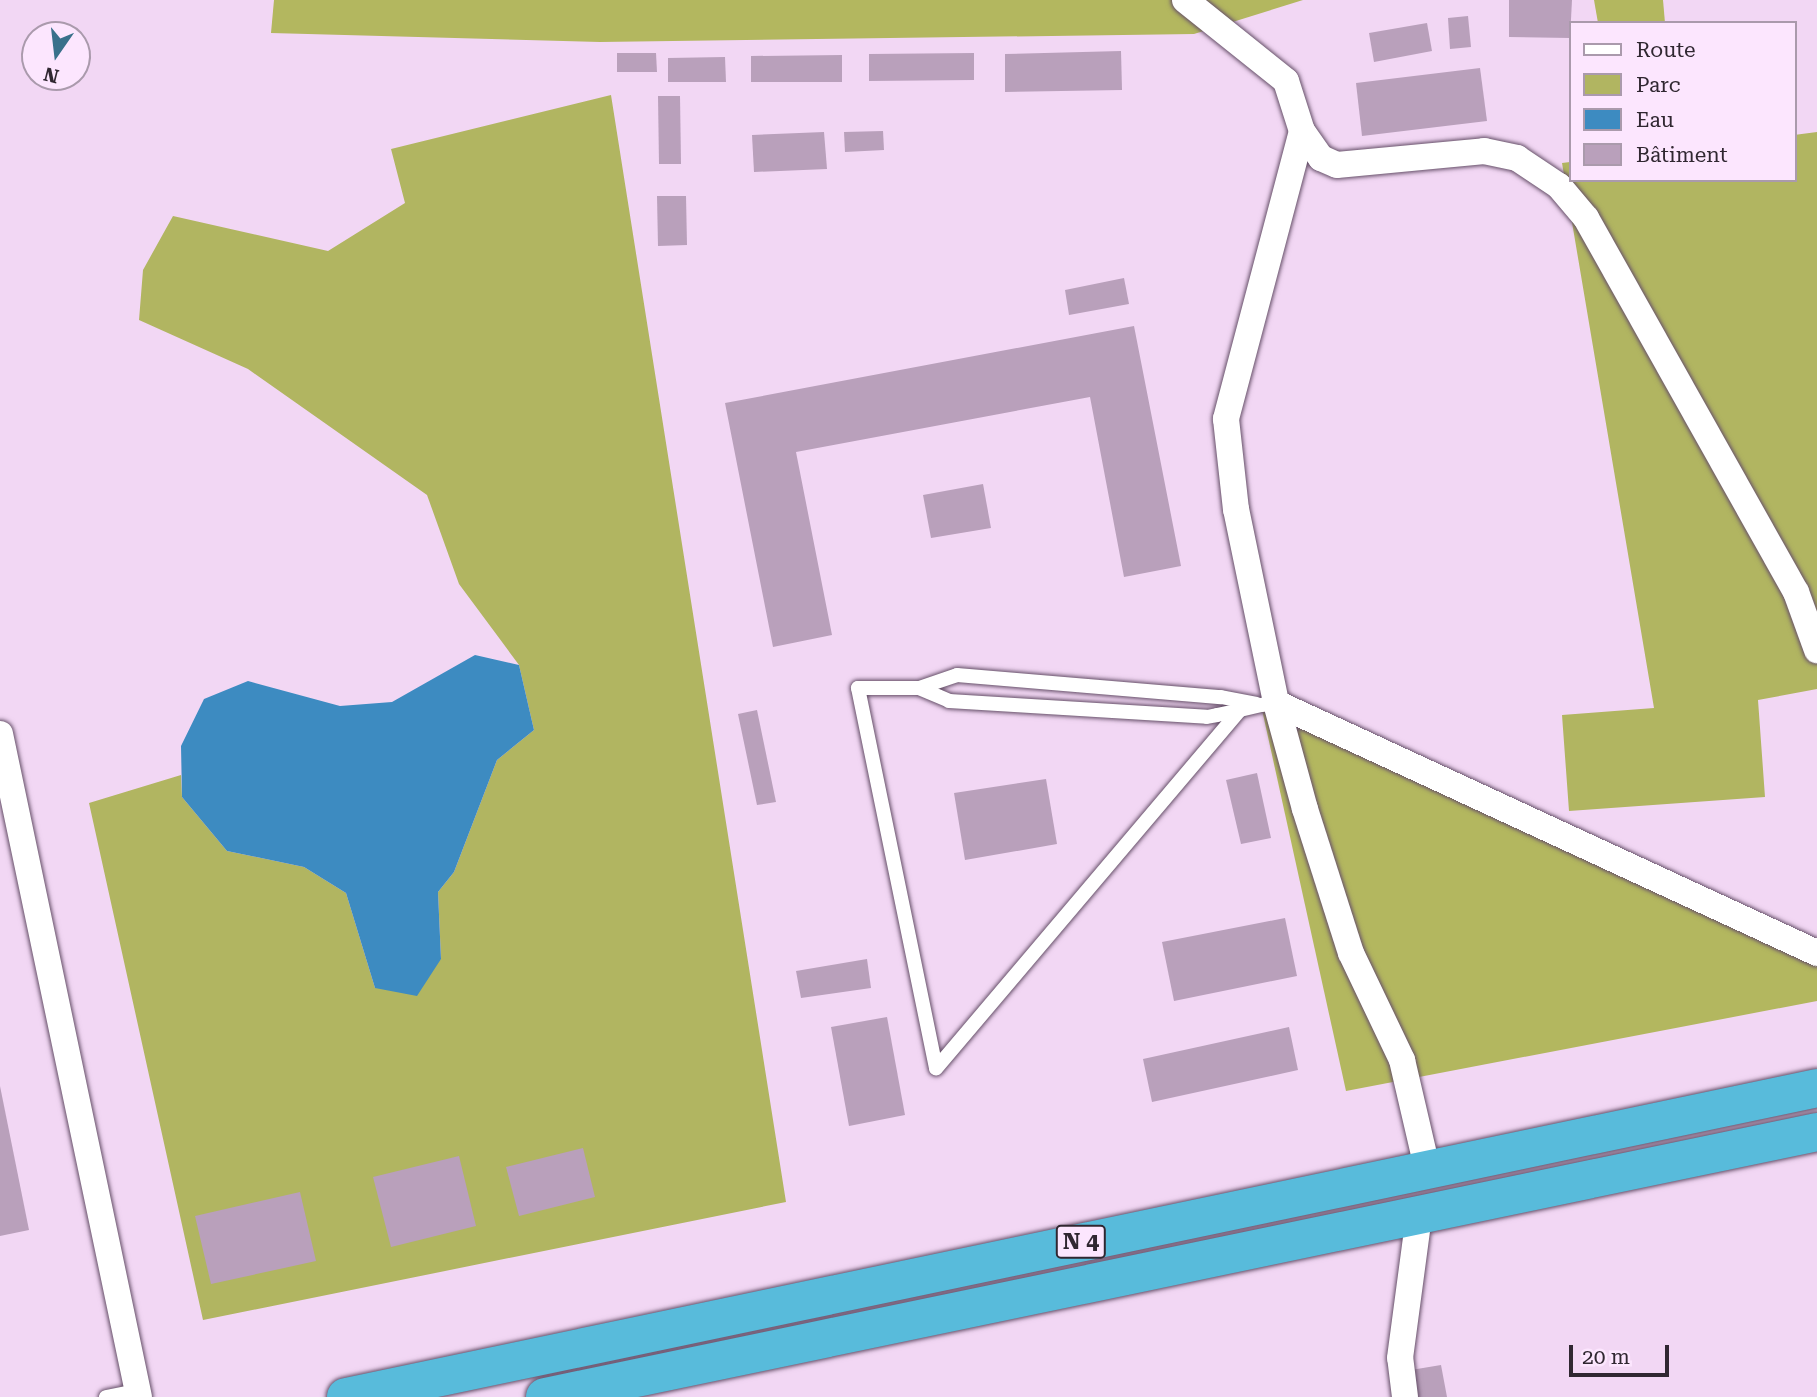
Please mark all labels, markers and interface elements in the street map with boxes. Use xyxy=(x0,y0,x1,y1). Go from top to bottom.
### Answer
north arrow xyxy=(21,21,91,91)
legend xyxy=(1568,21,1796,182)
text: Route xyxy=(1636,38,1695,62)
text: N xyxy=(41,62,61,88)
text: Parc xyxy=(1636,73,1680,97)
text: Eau xyxy=(1636,108,1674,132)
text: Bâtiment xyxy=(1636,143,1728,167)
road number: N 4 xyxy=(1055,1222,1107,1261)
scale bar xyxy=(1572,1330,1672,1374)
text: 20 m xyxy=(1582,1345,1630,1369)

